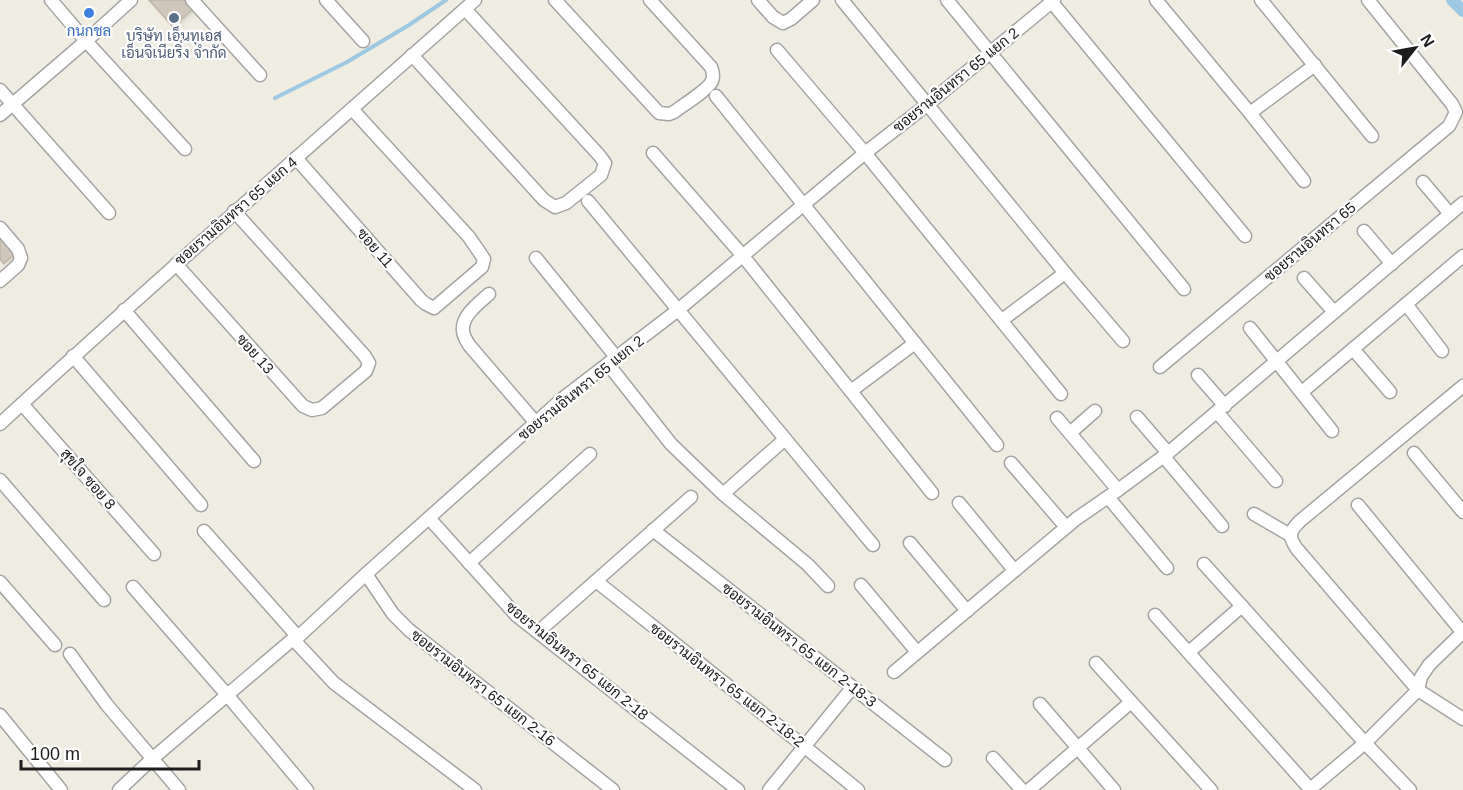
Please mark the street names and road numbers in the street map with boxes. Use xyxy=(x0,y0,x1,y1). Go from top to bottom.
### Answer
street label: ซอยรามอินทรา 65 แยก 2 xyxy=(890,24,1022,135)
street label: ซอยรามอินทรา 65 แยก 4 xyxy=(171,153,300,268)
street label: ซอยรามอินทรา 65 xyxy=(1261,198,1359,285)
street label: ซอย 11 xyxy=(354,225,397,271)
street label: ซอย 13 xyxy=(233,330,278,377)
street label: ซอยรามอินทรา 65 แยก 2 xyxy=(515,332,647,443)
street label: สุขใจ ซอย 8 xyxy=(55,444,120,514)
street label: ซอยรามอินทรา 65 แยก 2-18-3 xyxy=(719,579,880,710)
street label: ซอยรามอินทรา 65 แยก 2-18 xyxy=(503,598,652,723)
street label: ซอยรามอินทรา 65 แยก 2-18-2 xyxy=(647,619,808,750)
street label: ซอยรามอินทรา 65 แยก 2-16 xyxy=(408,626,559,749)

